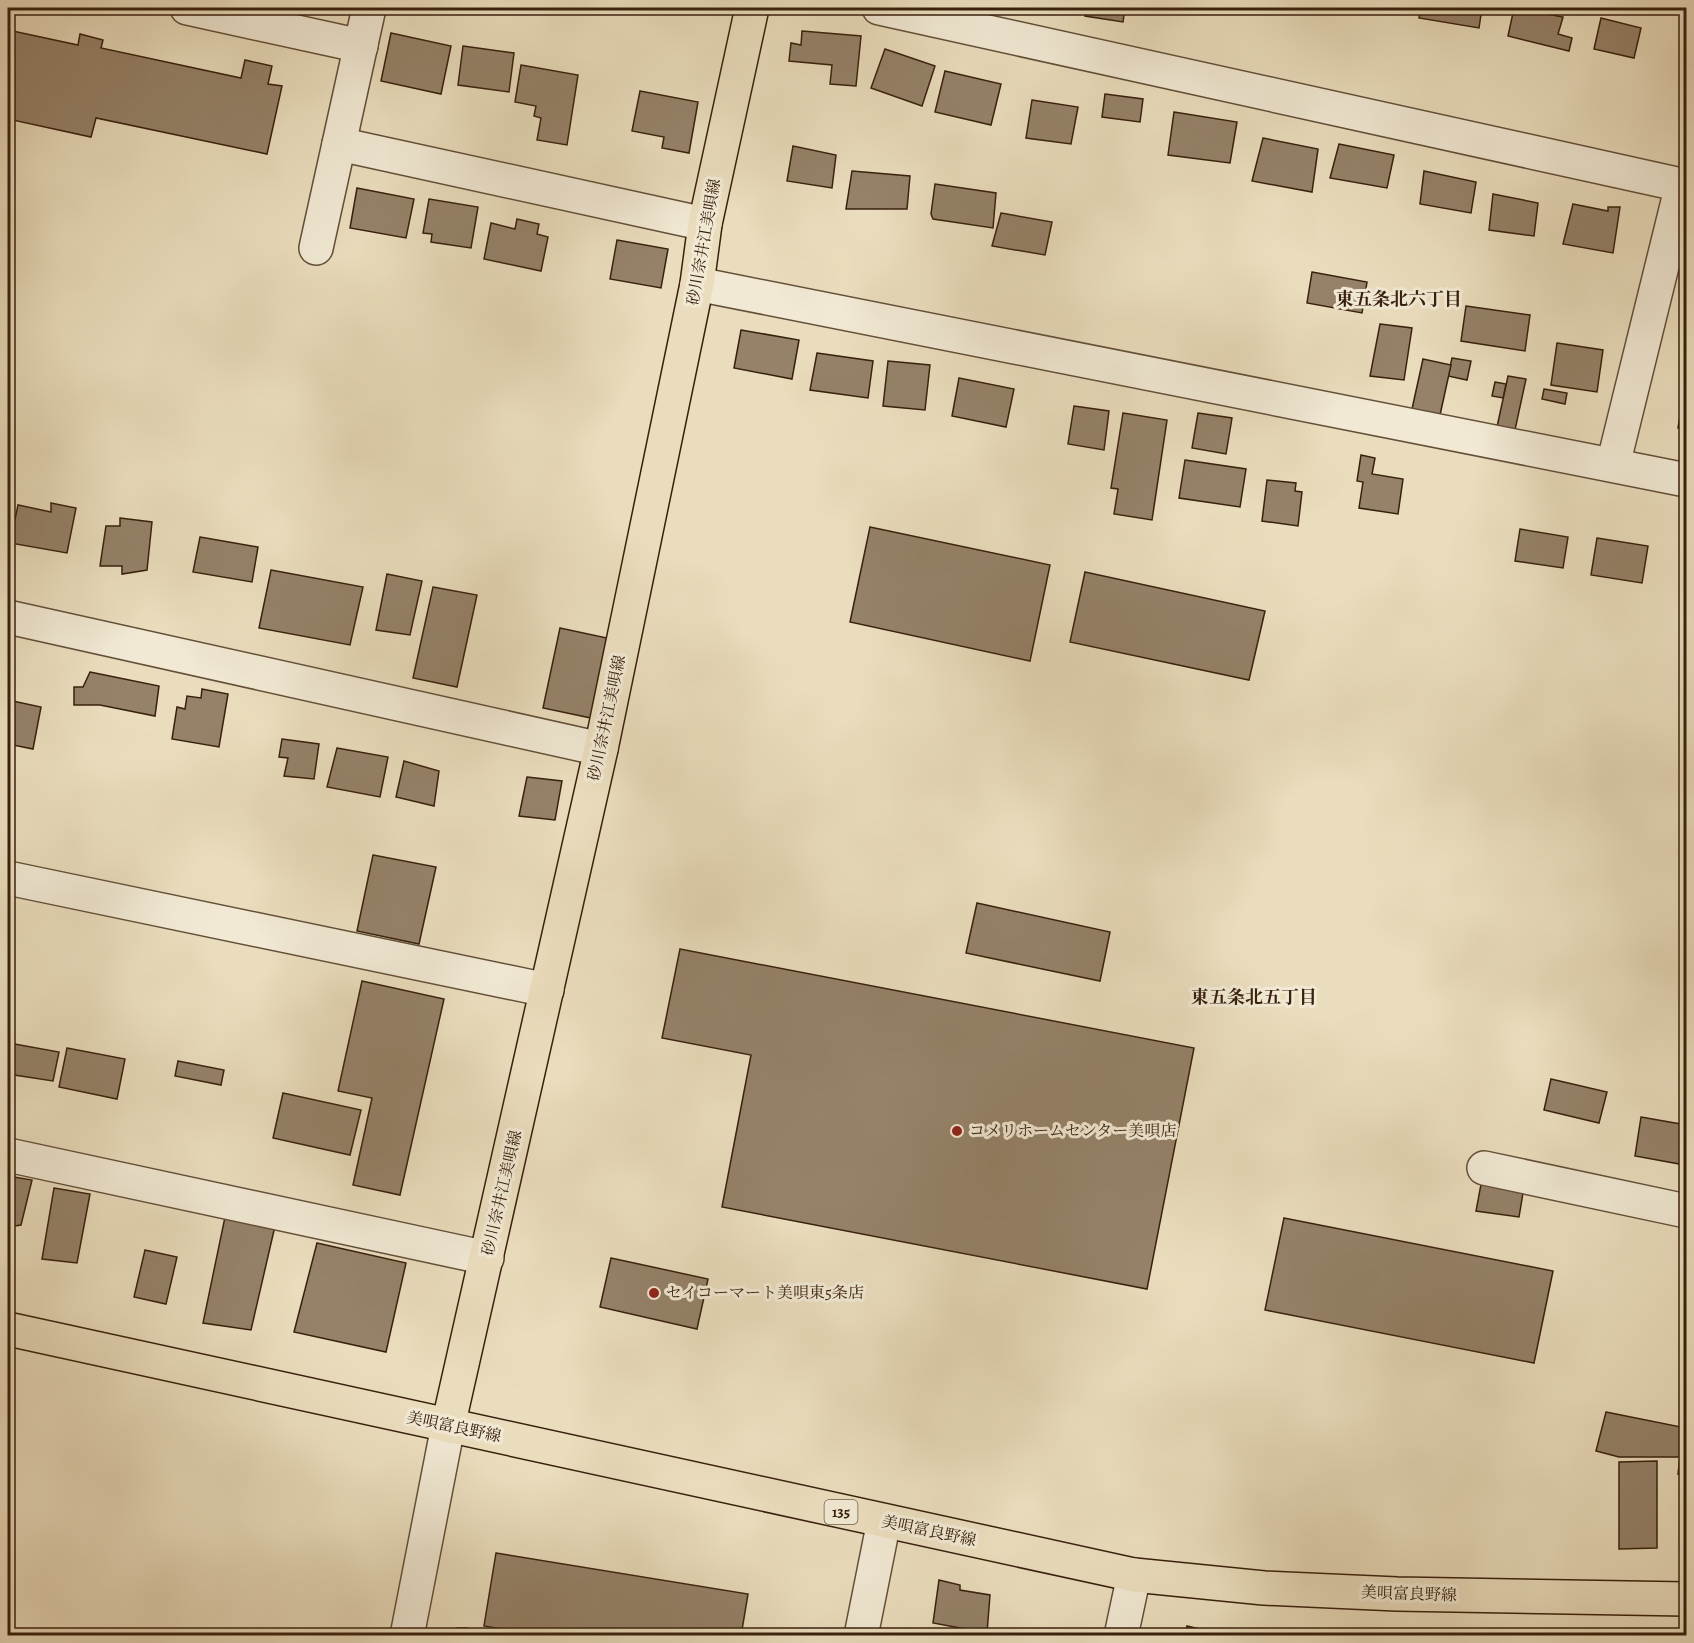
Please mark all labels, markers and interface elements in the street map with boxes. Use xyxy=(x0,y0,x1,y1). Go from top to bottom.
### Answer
street label: 砂川奈井江美唄線 xyxy=(682,177,726,307)
district label: 東五条北六丁目 xyxy=(1336,287,1462,311)
street label: 砂川奈井江美唄線 xyxy=(583,653,631,783)
district label: 東五条北五丁目 xyxy=(1191,985,1317,1009)
place label: コメリホームセンター美唄店 xyxy=(969,1120,1176,1142)
marker: コメリホームセンター美唄店 xyxy=(950,1124,964,1138)
street label: 砂川奈井江美唄線 xyxy=(477,1128,527,1258)
place label: セイコーマート美唄東5条店 xyxy=(666,1282,864,1304)
marker: セイコーマート美唄東5条店 xyxy=(647,1286,661,1300)
street label: 美唄富良野線 xyxy=(405,1406,503,1448)
road number: 135 xyxy=(824,1500,858,1524)
street label: 美唄富良野線 xyxy=(880,1510,978,1552)
street label: 美唄富良野線 xyxy=(1361,1581,1457,1607)

